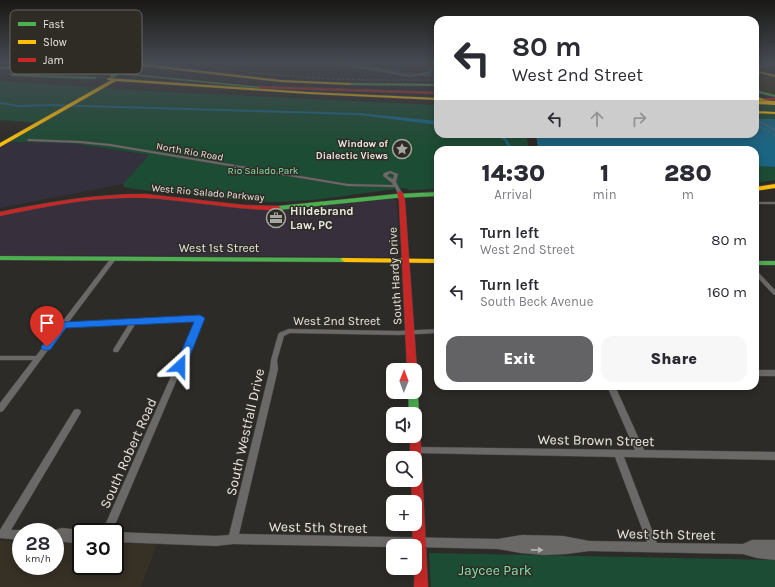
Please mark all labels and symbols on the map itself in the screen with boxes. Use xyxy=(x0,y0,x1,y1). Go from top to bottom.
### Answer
legend xyxy=(10,10,142,74)
text: Fast xyxy=(43,18,64,31)
text: Slow xyxy=(43,36,67,49)
text: Jam xyxy=(43,54,64,67)
place label: Window of Dialectic Views xyxy=(316,138,388,162)
place icon: Window of Dialectic Views xyxy=(391,138,413,160)
street label: North Rio Road xyxy=(155,140,224,164)
park label: Rio Salado Park xyxy=(228,165,299,177)
street label: West Rio Salado Parkway xyxy=(151,182,265,204)
place label: Hildebrand Law, PC xyxy=(290,204,354,232)
office icon: Hildebrand Law, PC xyxy=(265,207,287,229)
street label: South Hardy Drive xyxy=(385,227,405,325)
street label: West 1st Street xyxy=(179,241,260,255)
pin xyxy=(30,306,64,347)
street label: West 2nd Street xyxy=(293,314,381,328)
position arrow xyxy=(159,345,201,387)
north arrow xyxy=(386,363,422,399)
street label: South Westfall Drive xyxy=(223,367,268,497)
street label: South Robert Road xyxy=(96,395,160,511)
street label: West Brown Street xyxy=(537,431,655,450)
street label: West 5th Street xyxy=(269,518,367,537)
speed limit sign: 30 xyxy=(72,523,124,575)
street label: West 5th Street xyxy=(617,525,715,544)
one-way arrow xyxy=(531,546,543,553)
park label: Jaycee Park xyxy=(458,562,532,579)

